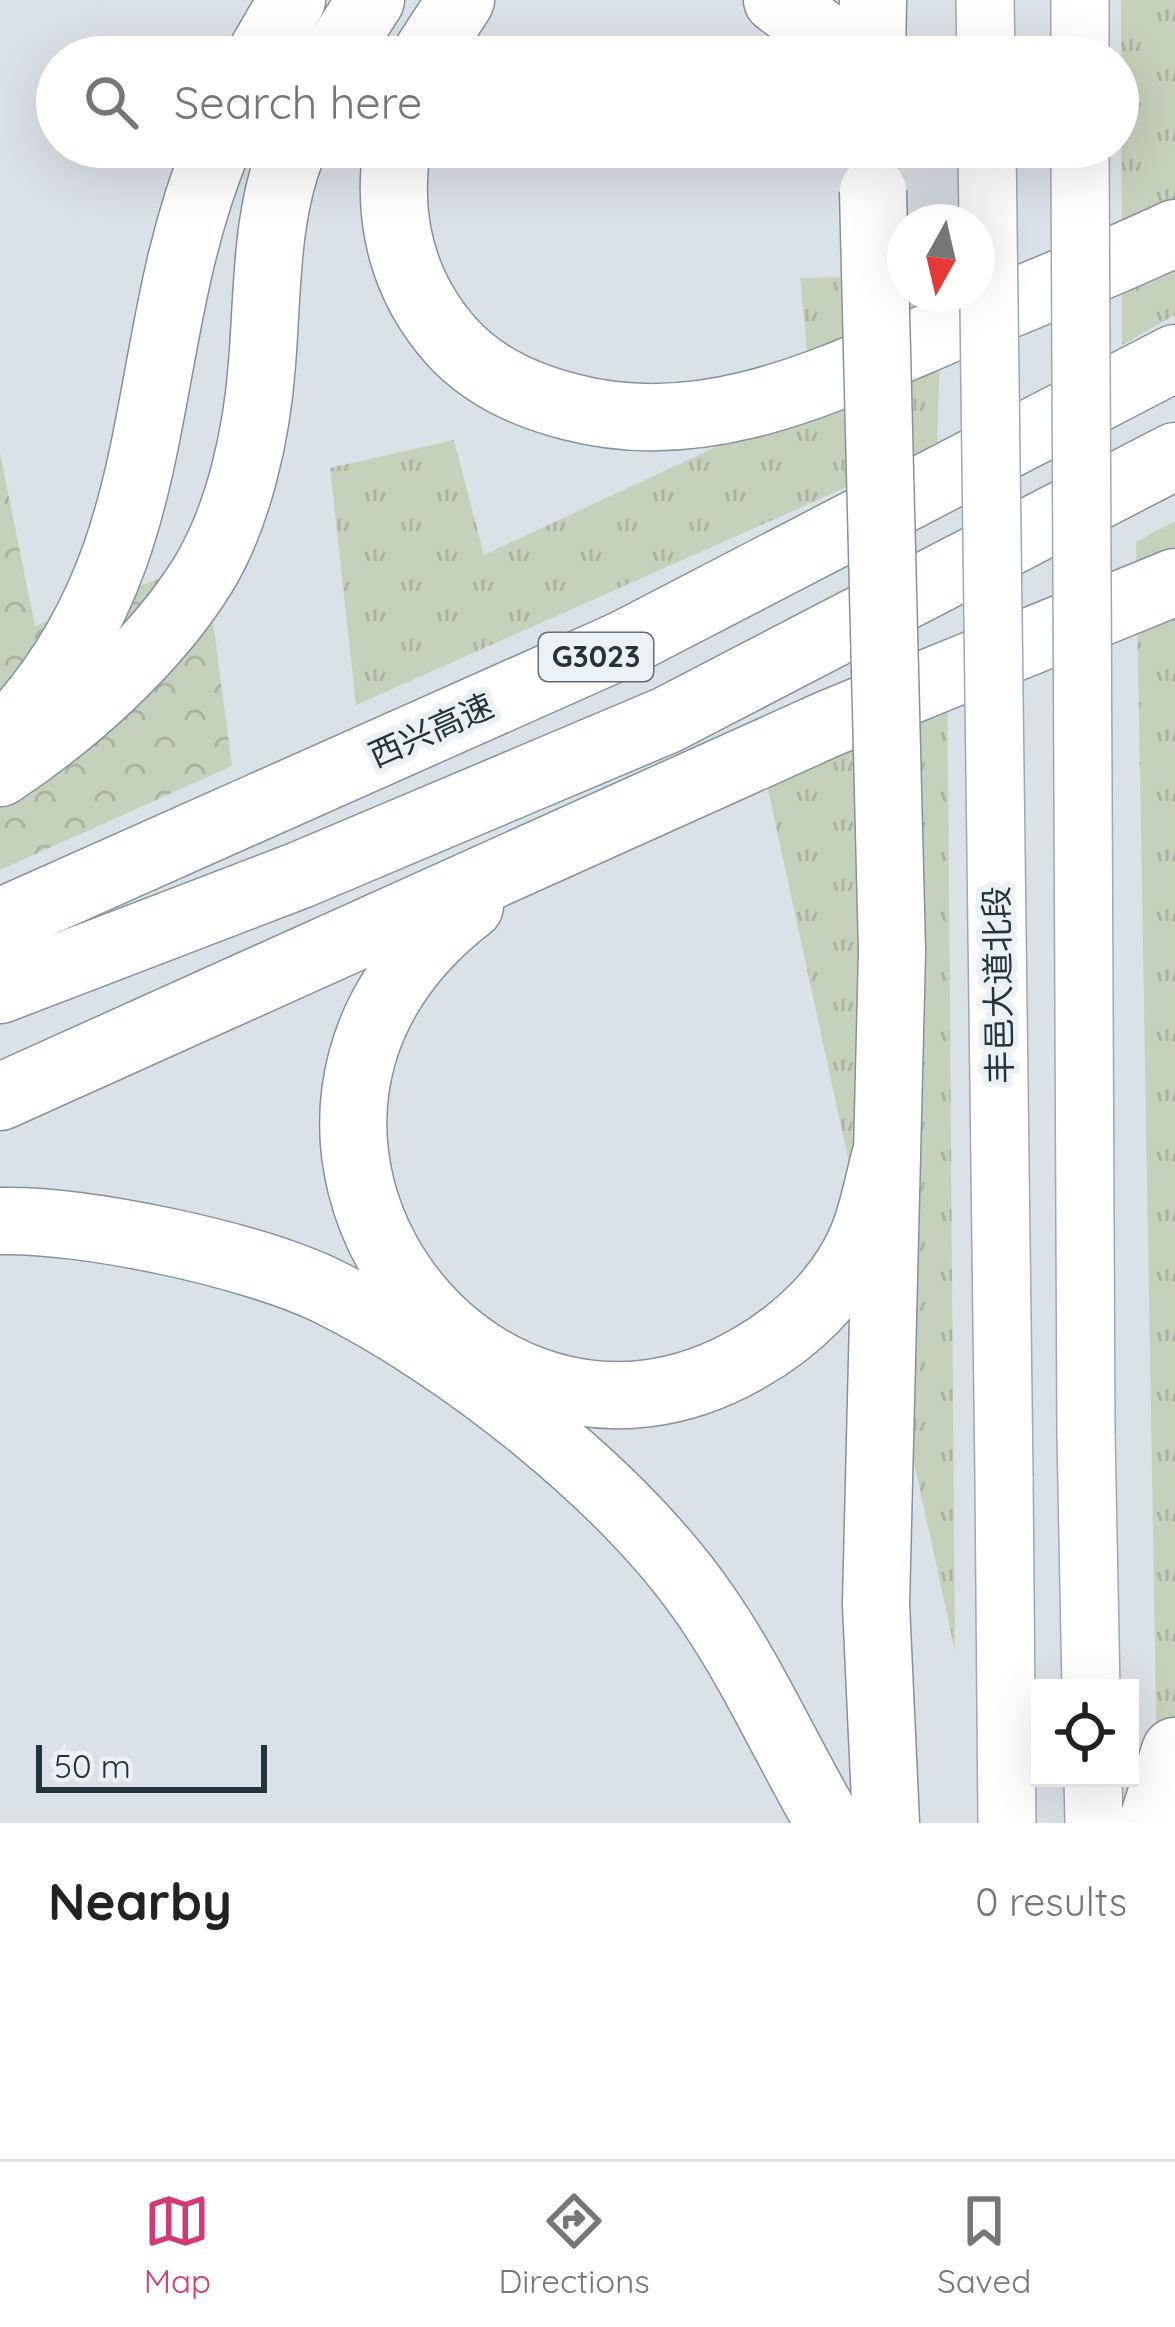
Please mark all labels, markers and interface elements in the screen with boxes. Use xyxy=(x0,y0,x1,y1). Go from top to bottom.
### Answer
search box xyxy=(36,36,1139,168)
icon: search xyxy=(78,69,144,135)
text: Search here xyxy=(174,74,422,130)
north arrow xyxy=(887,204,995,312)
road number: G3023 xyxy=(539,633,653,681)
street label: 西兴高速 xyxy=(362,684,499,775)
street label: 丰邑大道北段 xyxy=(975,886,1020,1084)
map controls xyxy=(1031,1679,1139,1787)
button: locate xyxy=(1031,1679,1139,1787)
scale bar xyxy=(36,1739,267,1792)
text: 50 m xyxy=(54,1745,131,1786)
text: Nearby xyxy=(48,1869,232,1933)
text: 0 results xyxy=(975,1877,1127,1926)
tab: Map xyxy=(144,2188,211,2301)
tab: Directions xyxy=(498,2188,650,2301)
tab: Saved xyxy=(937,2188,1031,2301)

